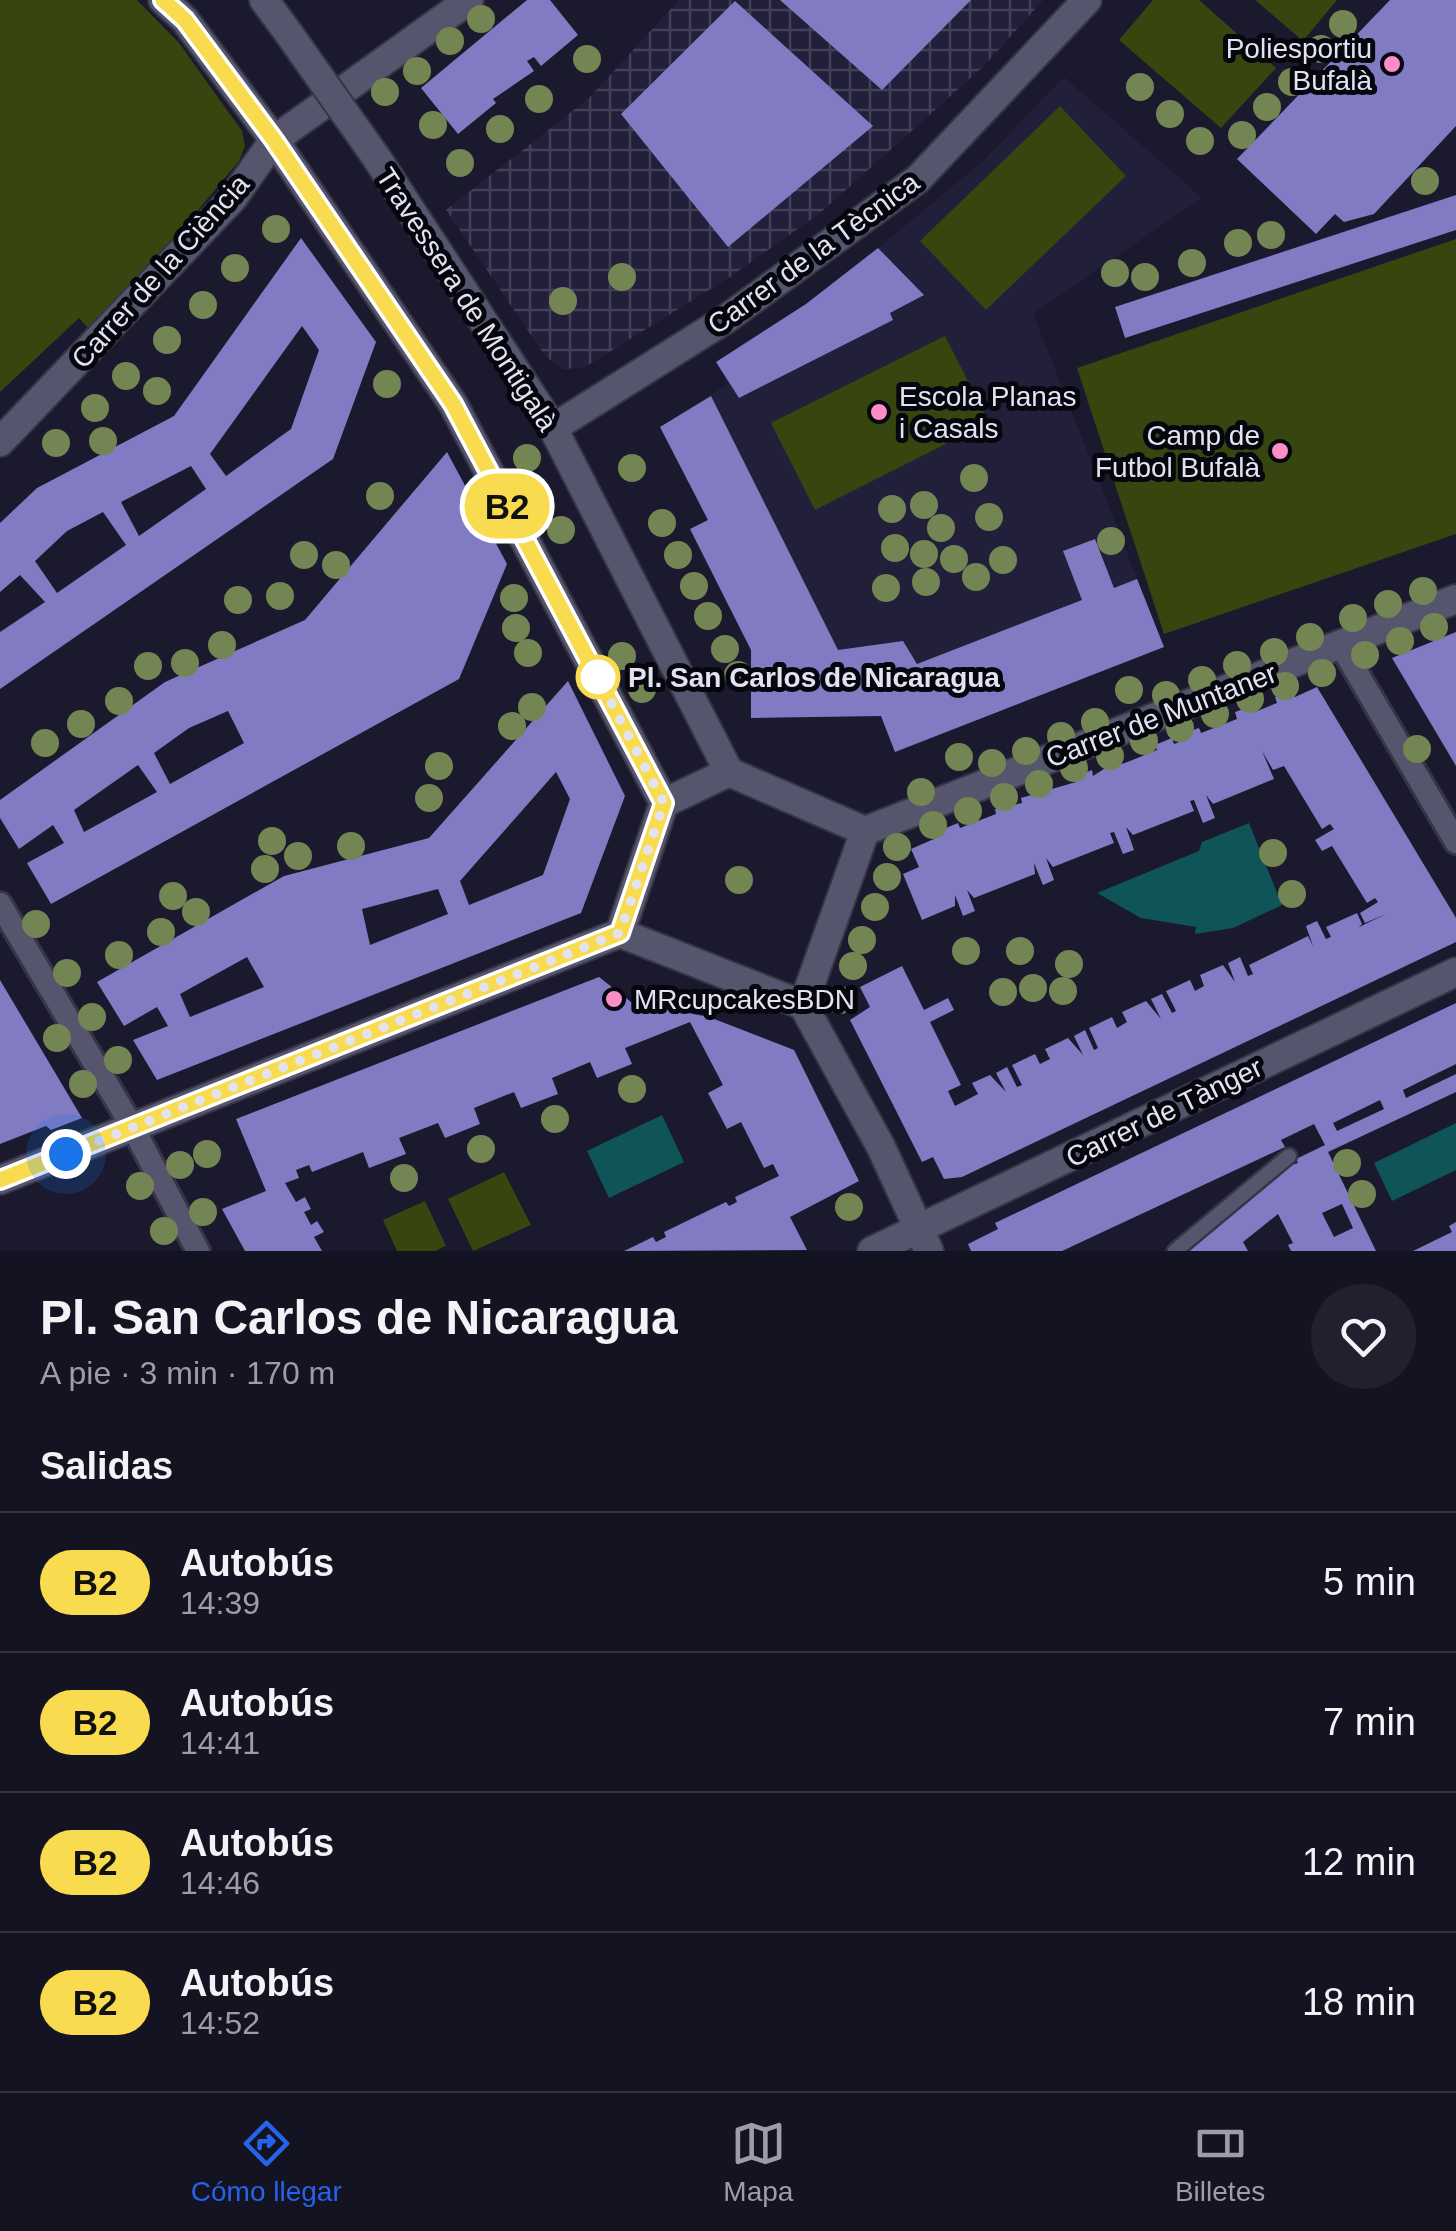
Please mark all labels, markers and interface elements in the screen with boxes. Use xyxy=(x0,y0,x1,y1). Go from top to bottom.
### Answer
place label: Poliesportiu Bufalà xyxy=(1226,33,1372,96)
marker: Poliesportiu Bufalà xyxy=(1381,53,1403,75)
street label: Travessera de Montigalà xyxy=(370,162,563,437)
street label: Carrer de la Tècnica xyxy=(702,166,925,340)
street label: Carrer de la Ciència xyxy=(66,168,255,374)
place label: Escola Planas i Casals xyxy=(899,381,1076,444)
marker: Escola Planas i Casals xyxy=(868,401,890,423)
place label: Camp de Futbol Bufalà xyxy=(1095,420,1260,483)
marker: Camp de Futbol Bufalà xyxy=(1269,440,1291,462)
line badge: B2 xyxy=(462,474,552,538)
text: B2 xyxy=(485,487,529,526)
marker: Pl. San Carlos de Nicaragua xyxy=(577,656,619,698)
street label: Carrer de Muntaner xyxy=(1042,657,1281,774)
place label: Pl. San Carlos de Nicaragua xyxy=(628,662,1000,693)
place label: MRcupcakesBDN xyxy=(634,984,855,1015)
marker: MRcupcakesBDN xyxy=(603,988,625,1010)
street label: Carrer de Tànger xyxy=(1061,1052,1267,1173)
your location xyxy=(41,1129,91,1179)
button: heart xyxy=(1311,1284,1416,1389)
text: Pl. San Carlos de Nicaragua xyxy=(40,1291,678,1344)
text: A pie · 3 min · 170 m xyxy=(40,1355,335,1391)
text: Salidas xyxy=(40,1445,173,1487)
text: Autobús xyxy=(180,1542,334,1584)
text: 5 min xyxy=(1323,1561,1416,1603)
text: B2 xyxy=(73,1563,117,1602)
text: 14:39 xyxy=(180,1585,260,1621)
text: Autobús xyxy=(180,1682,334,1724)
text: 7 min xyxy=(1323,1701,1416,1743)
text: B2 xyxy=(73,1703,117,1742)
text: 14:41 xyxy=(180,1725,260,1761)
text: Autobús xyxy=(180,1822,334,1864)
text: 12 min xyxy=(1302,1841,1416,1883)
text: B2 xyxy=(73,1843,117,1882)
text: 14:46 xyxy=(180,1865,260,1901)
text: Autobús xyxy=(180,1962,334,2004)
text: 18 min xyxy=(1302,1981,1416,2023)
text: B2 xyxy=(73,1983,117,2022)
text: 14:52 xyxy=(180,2005,260,2041)
tab: Cómo llegar xyxy=(191,2116,342,2208)
tab: Mapa xyxy=(723,2116,793,2208)
tab: Billetes xyxy=(1175,2116,1265,2208)

